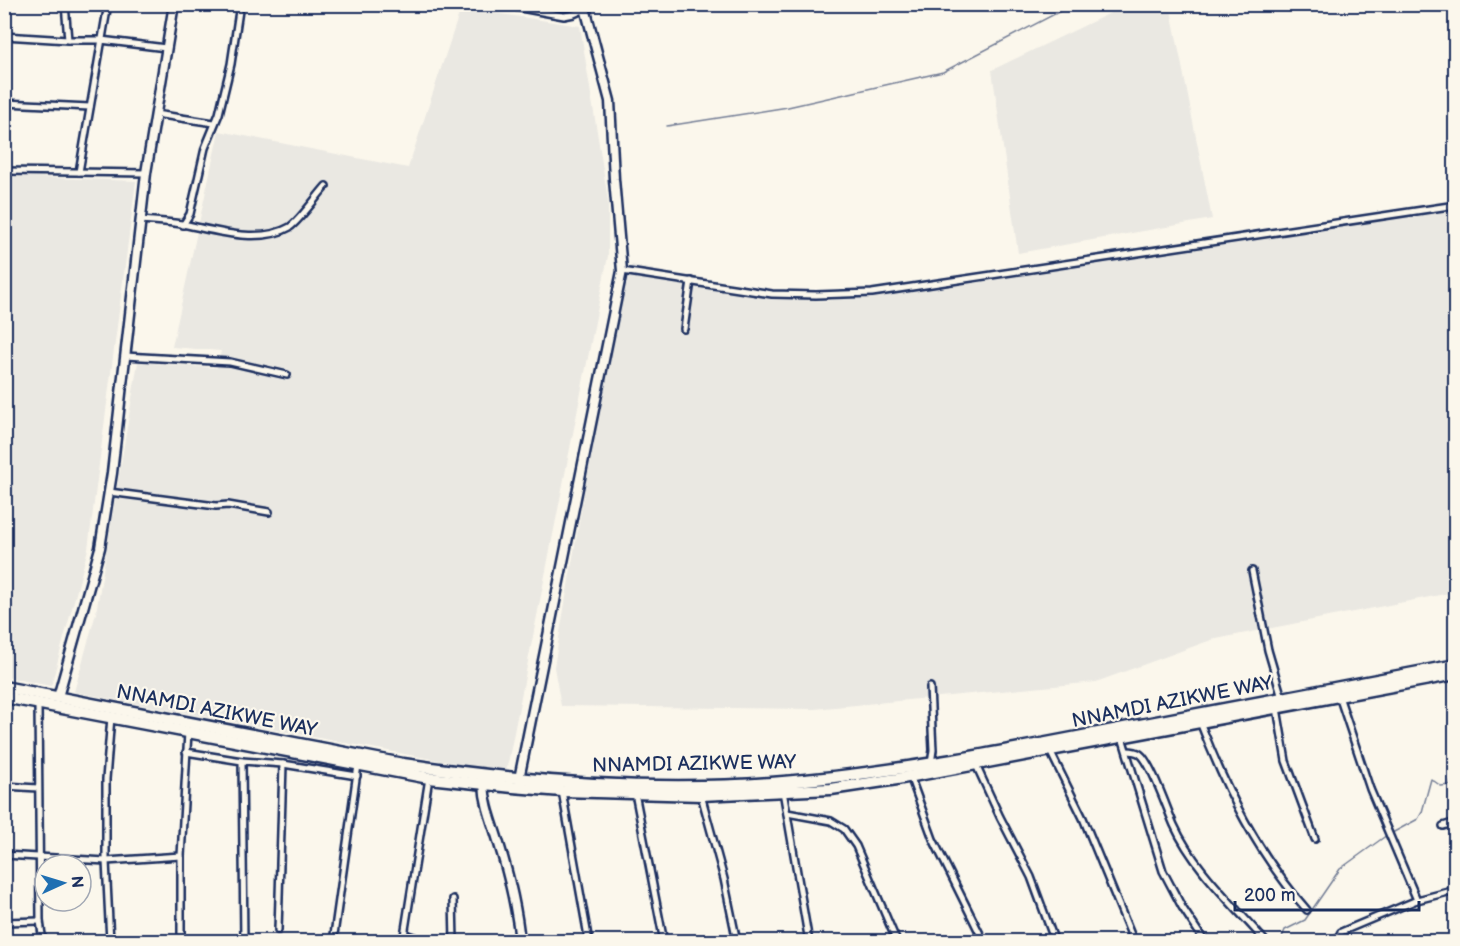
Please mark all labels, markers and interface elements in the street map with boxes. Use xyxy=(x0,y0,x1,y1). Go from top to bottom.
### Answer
street label: NNAMDI AZIKWE WAY xyxy=(1070,671,1275,733)
street label: NNAMDI AZIKWE WAY xyxy=(114,680,320,742)
street label: NNAMDI AZIKWE WAY xyxy=(592,750,797,778)
north arrow xyxy=(33,853,93,913)
scale bar xyxy=(1235,874,1420,912)
text: N xyxy=(67,875,86,889)
text: 200 m xyxy=(1244,885,1296,906)

